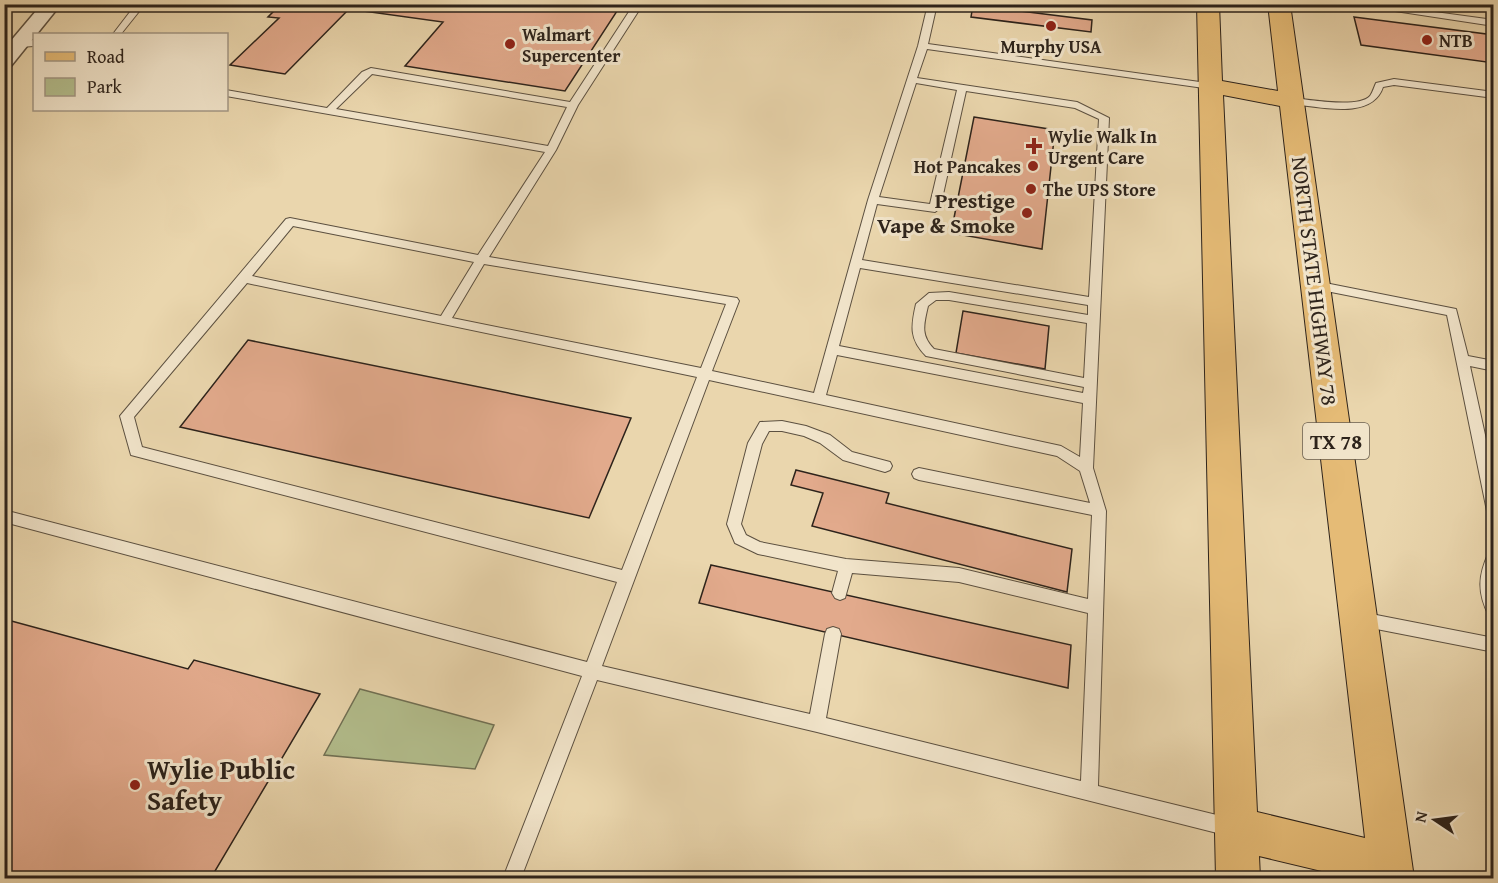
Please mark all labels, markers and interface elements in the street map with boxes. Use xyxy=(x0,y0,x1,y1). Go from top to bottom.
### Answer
marker: Murphy USA xyxy=(1044,19,1058,33)
place label: Walmart Supercenter xyxy=(522,21,621,69)
place label: NTB xyxy=(1439,27,1473,54)
legend xyxy=(33,33,228,111)
place label: Murphy USA xyxy=(1000,33,1102,60)
marker: NTB xyxy=(1420,33,1434,47)
marker: Walmart Supercenter xyxy=(503,37,517,51)
text: Road xyxy=(87,43,125,70)
text: Park xyxy=(87,73,123,100)
place label: Wylie Walk In Urgent Care xyxy=(1048,123,1157,171)
marker: Wylie Walk In Urgent Care xyxy=(1025,137,1043,155)
place label: Hot Pancakes xyxy=(914,153,1021,180)
street label: NORTH STATE HIGHWAY 78 xyxy=(1284,155,1346,407)
marker: Hot Pancakes xyxy=(1026,159,1040,173)
place label: The UPS Store xyxy=(1043,176,1156,203)
marker: The UPS Store xyxy=(1024,182,1038,196)
place label: Prestige Vape & Smoke xyxy=(877,184,1015,241)
marker: Prestige Vape & Smoke xyxy=(1020,206,1034,220)
road number: TX 78 xyxy=(1303,423,1369,459)
place label: Wylie Public Safety xyxy=(147,749,295,820)
marker: Wylie Public Safety xyxy=(128,778,142,792)
north arrow xyxy=(1405,790,1465,850)
text: N xyxy=(1407,808,1433,825)

